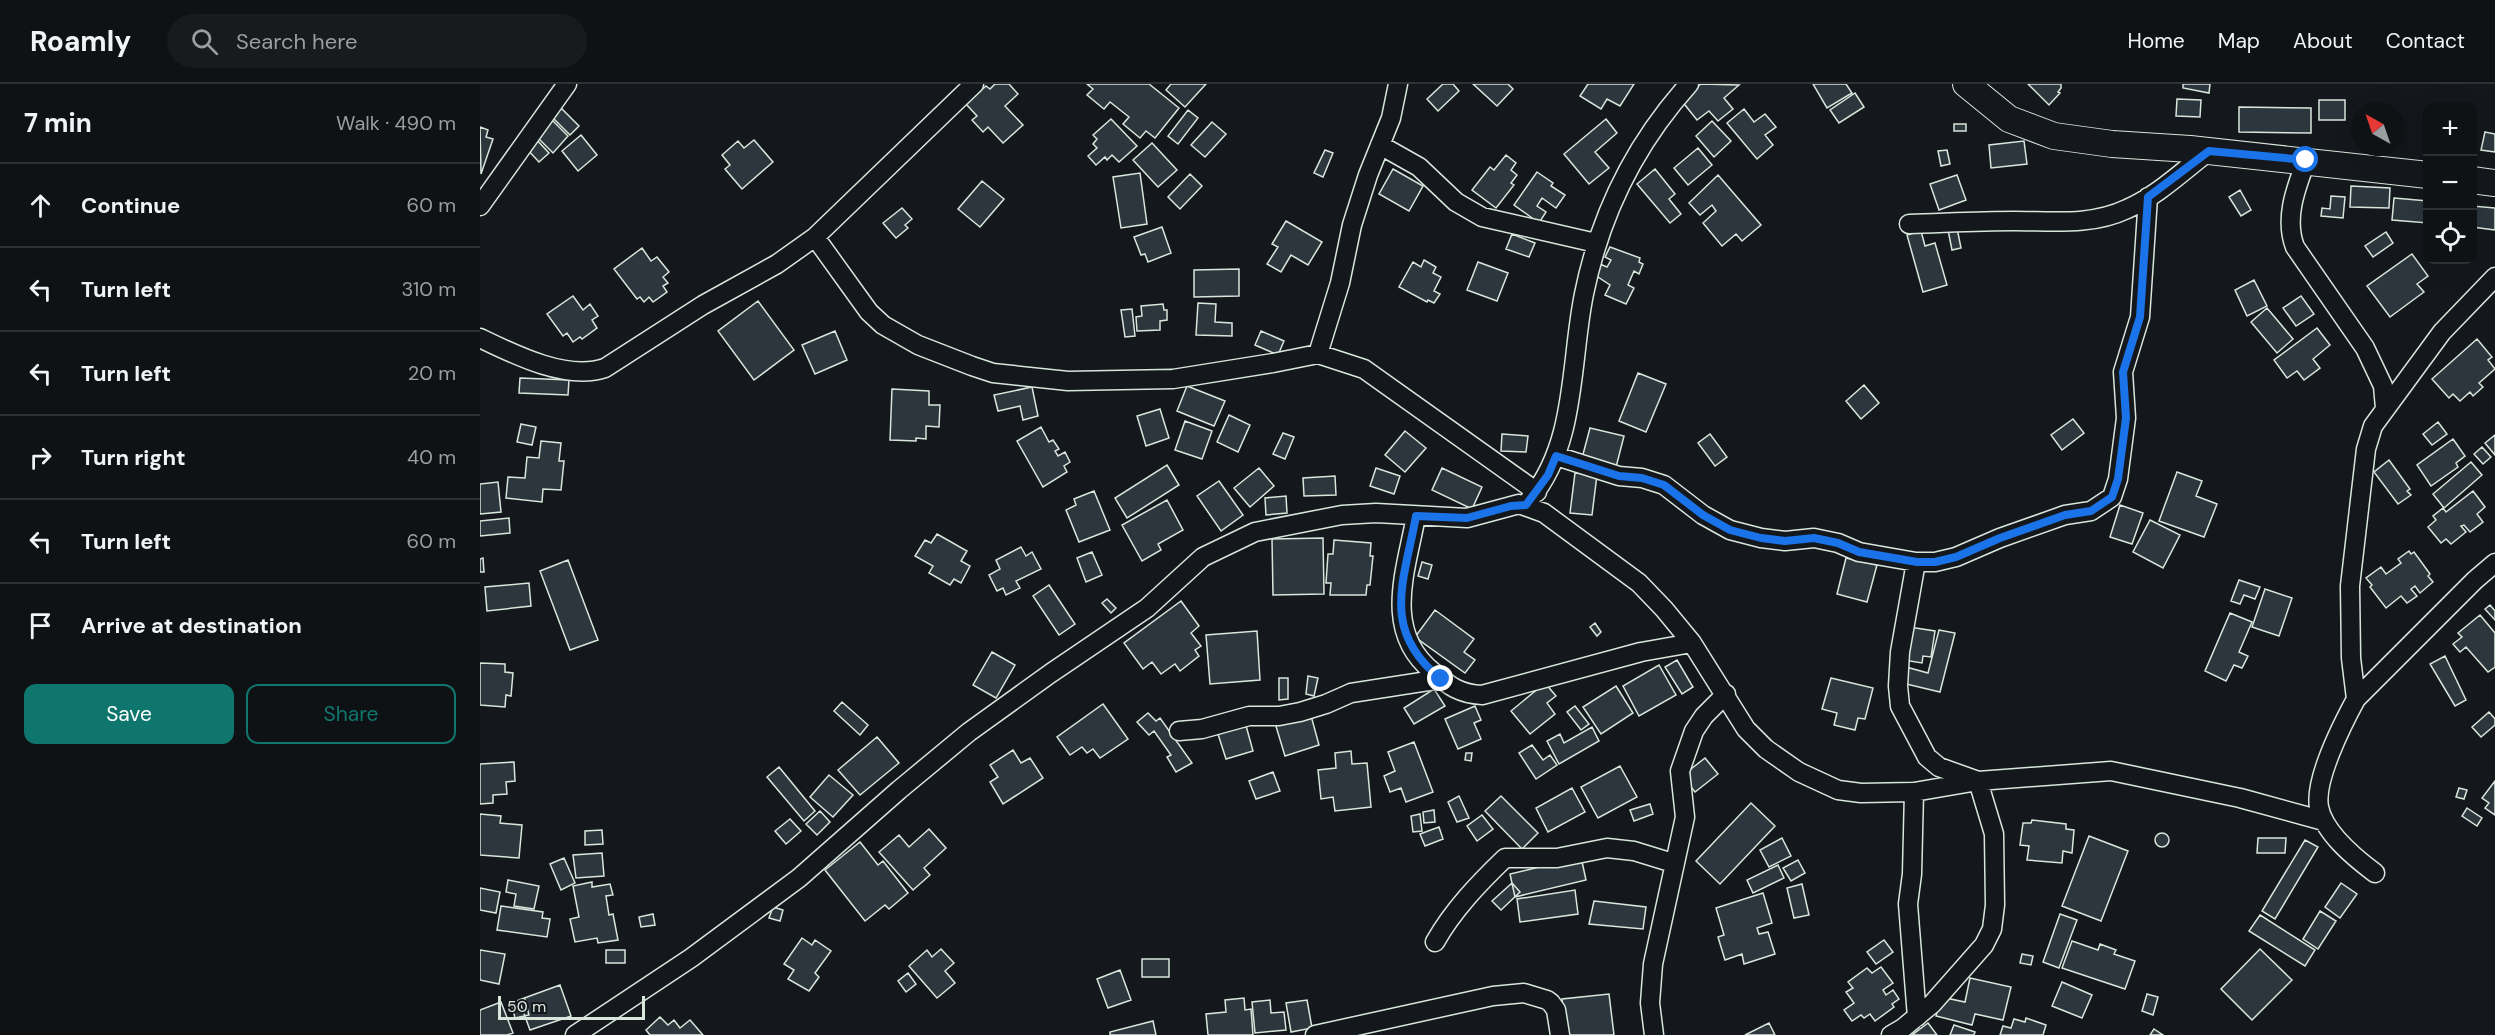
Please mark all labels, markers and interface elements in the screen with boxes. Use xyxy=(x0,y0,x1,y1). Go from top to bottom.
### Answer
search box xyxy=(167,14,587,68)
text: Roamly xyxy=(30,23,131,60)
icon: search xyxy=(188,25,221,58)
text: Search here xyxy=(236,27,357,56)
text: Home xyxy=(2127,27,2185,55)
text: Map xyxy=(2218,27,2260,55)
text: About xyxy=(2293,27,2353,55)
text: Contact xyxy=(2386,27,2465,55)
north arrow xyxy=(2351,102,2405,156)
map controls xyxy=(2423,102,2477,264)
button: + xyxy=(2423,102,2477,156)
text: 7 min xyxy=(24,106,92,140)
text: Walk · 490 m xyxy=(336,110,456,136)
route start xyxy=(2292,146,2318,172)
button: − xyxy=(2423,156,2477,210)
icon: ahead xyxy=(24,189,57,222)
text: Continue xyxy=(81,191,180,220)
text: 60 m xyxy=(407,192,456,218)
button: locate xyxy=(2423,210,2477,264)
icon: left xyxy=(24,273,57,306)
text: Turn left xyxy=(81,275,171,304)
text: 310 m xyxy=(401,276,456,302)
icon: left xyxy=(24,357,57,390)
text: Turn left xyxy=(81,359,171,388)
text: 20 m xyxy=(408,360,456,386)
icon: right xyxy=(24,441,57,474)
text: Turn right xyxy=(81,443,186,472)
text: 40 m xyxy=(407,444,456,470)
icon: left xyxy=(24,525,57,558)
text: Turn left xyxy=(81,527,171,556)
text: 60 m xyxy=(407,528,456,554)
icon: arrive xyxy=(24,609,57,642)
text: Arrive at destination xyxy=(81,611,302,640)
route end xyxy=(1427,665,1453,691)
button: Save xyxy=(24,684,234,744)
button: Share xyxy=(246,684,456,744)
scale bar xyxy=(498,993,645,1020)
text: 50 m xyxy=(507,996,546,1017)

